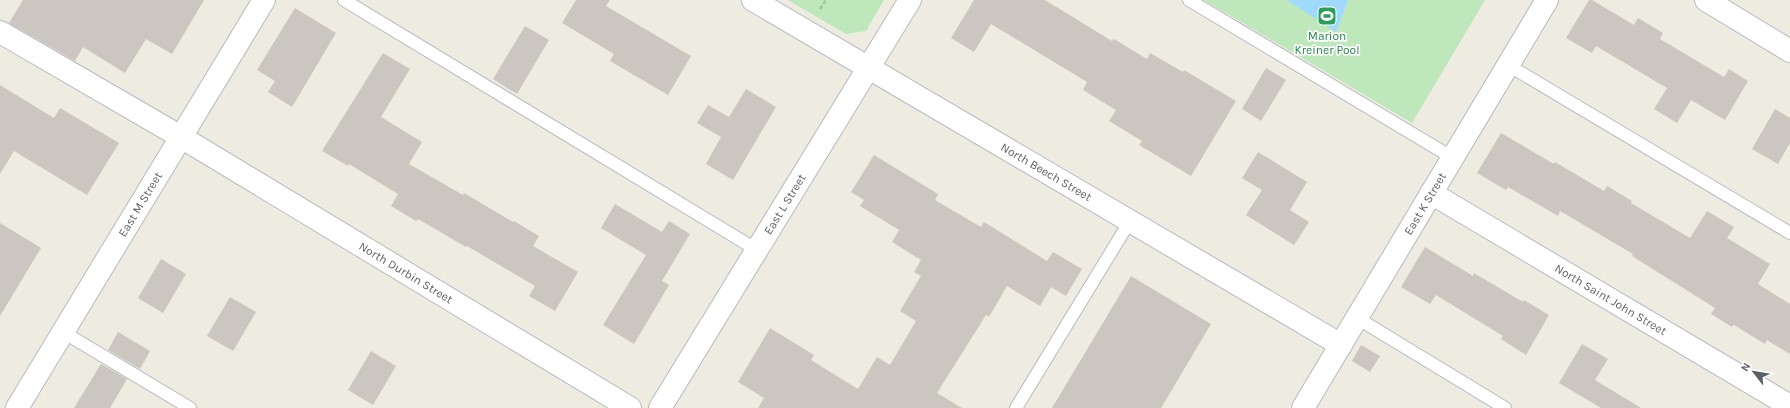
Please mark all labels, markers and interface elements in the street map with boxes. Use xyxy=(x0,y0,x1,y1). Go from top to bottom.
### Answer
sports icon: Marion Kreiner Pool xyxy=(1316,5,1338,27)
place label: Marion Kreiner Pool xyxy=(1294,29,1360,57)
street label: North Beech Street xyxy=(998,140,1095,204)
street label: East M Street xyxy=(115,169,165,239)
street label: East K Street xyxy=(1401,170,1449,237)
street label: East L Street xyxy=(761,171,809,237)
street label: North Durbin Street xyxy=(356,239,456,307)
street label: North Saint John Street xyxy=(1552,261,1670,338)
north arrow xyxy=(1734,352,1774,392)
text: N xyxy=(1738,360,1753,374)

